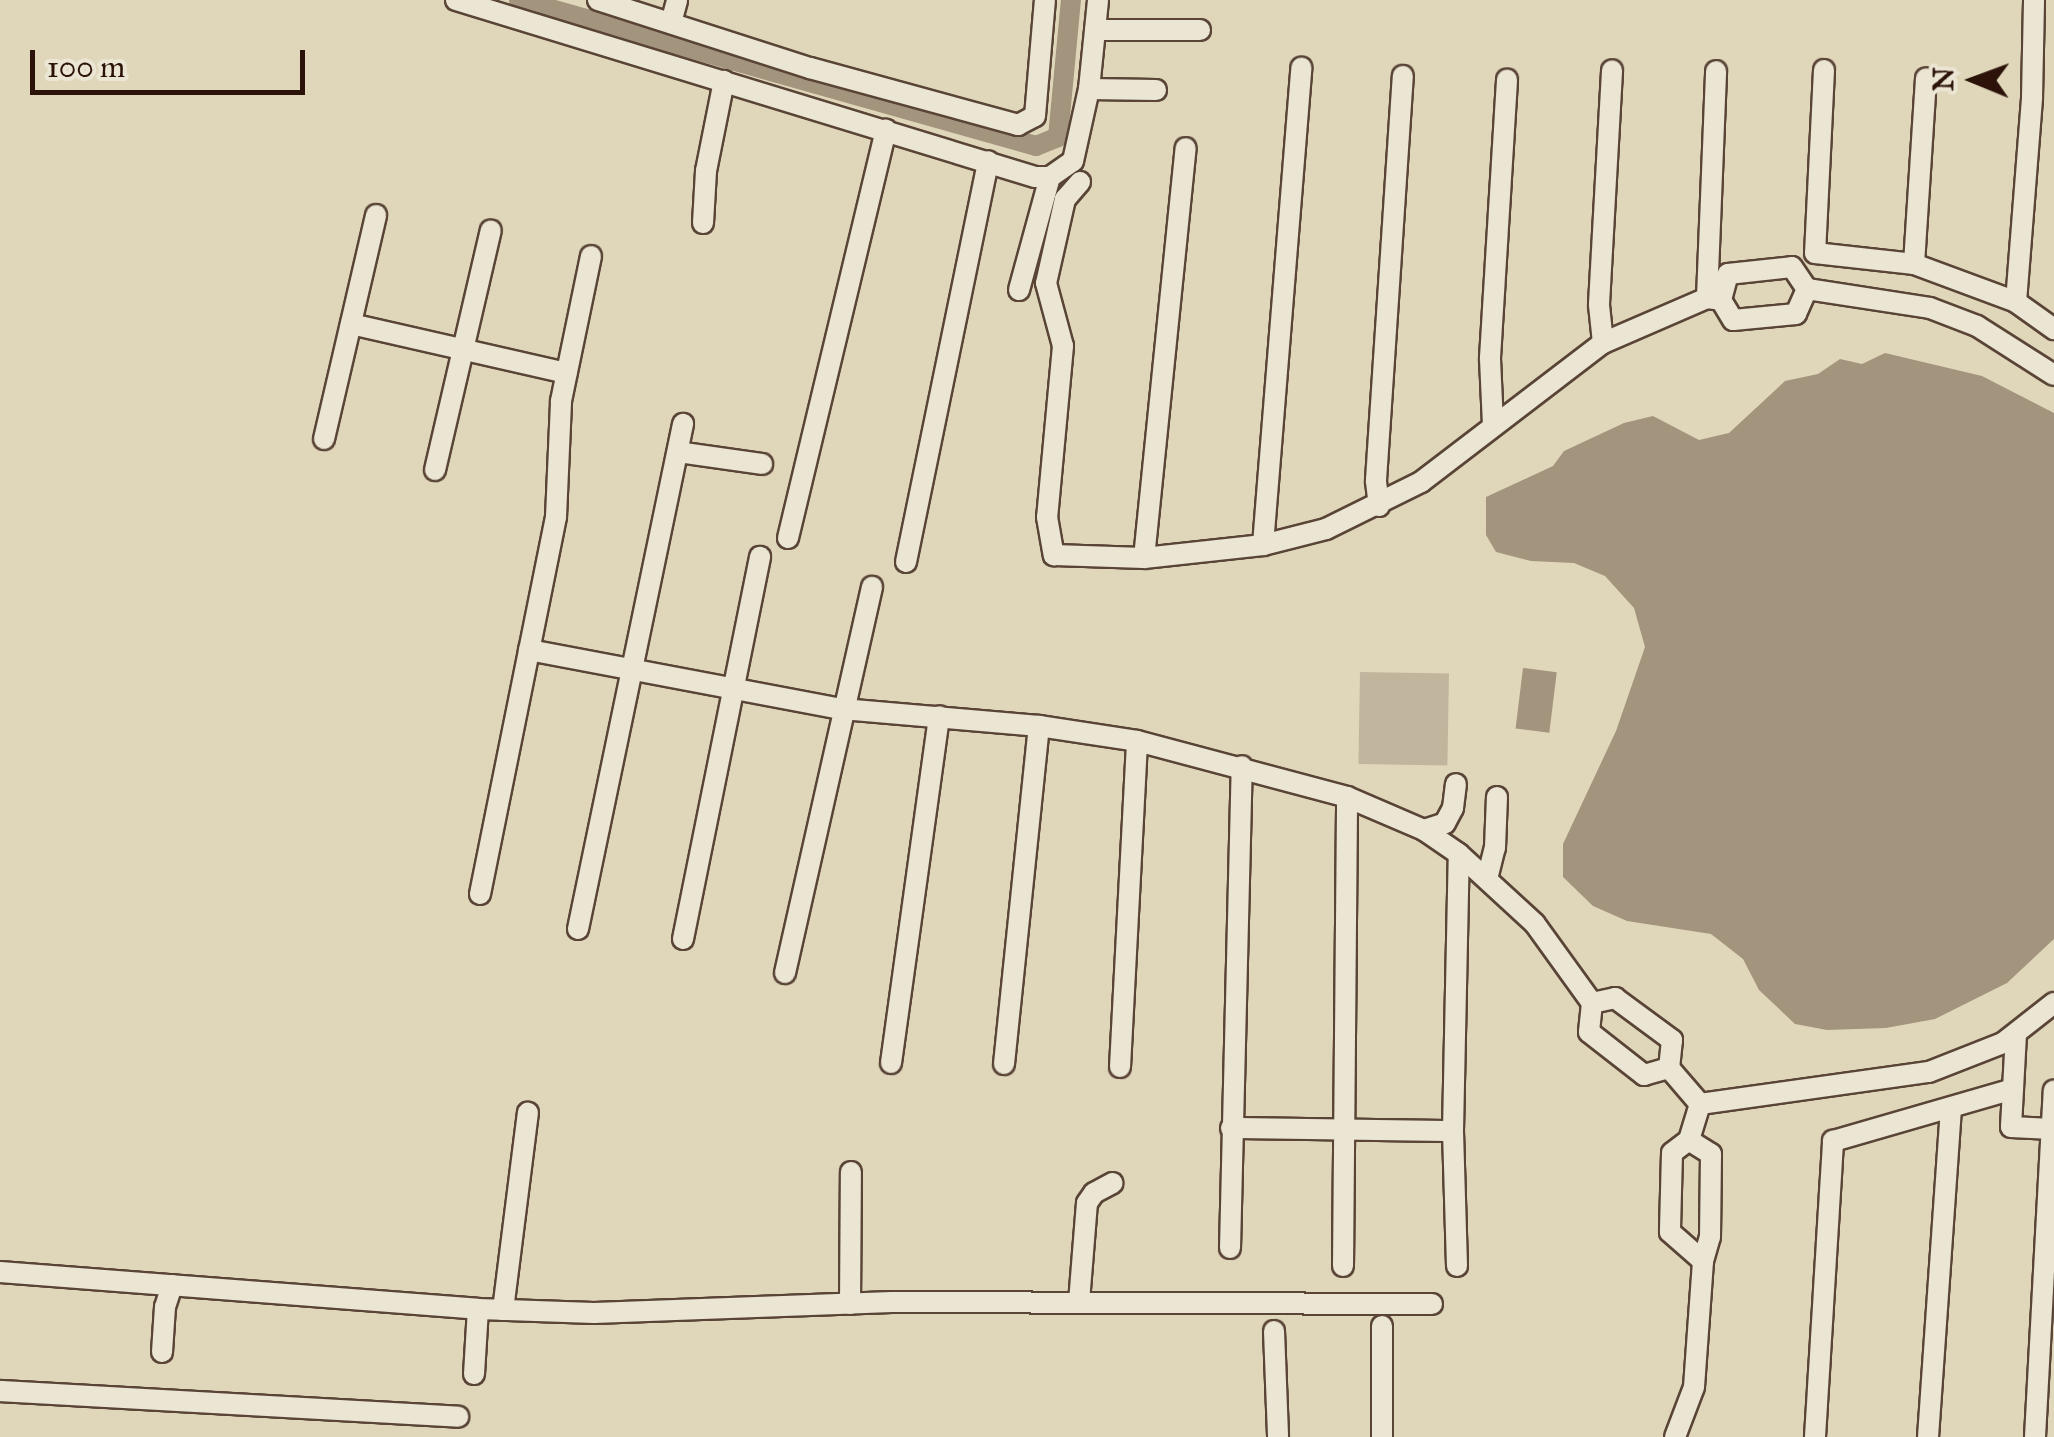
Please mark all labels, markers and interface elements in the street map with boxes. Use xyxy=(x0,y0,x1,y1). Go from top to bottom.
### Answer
scale bar xyxy=(35,30,310,92)
north arrow xyxy=(1924,30,2024,130)
text: 100 m xyxy=(47,49,125,85)
text: N xyxy=(1926,67,1961,92)

